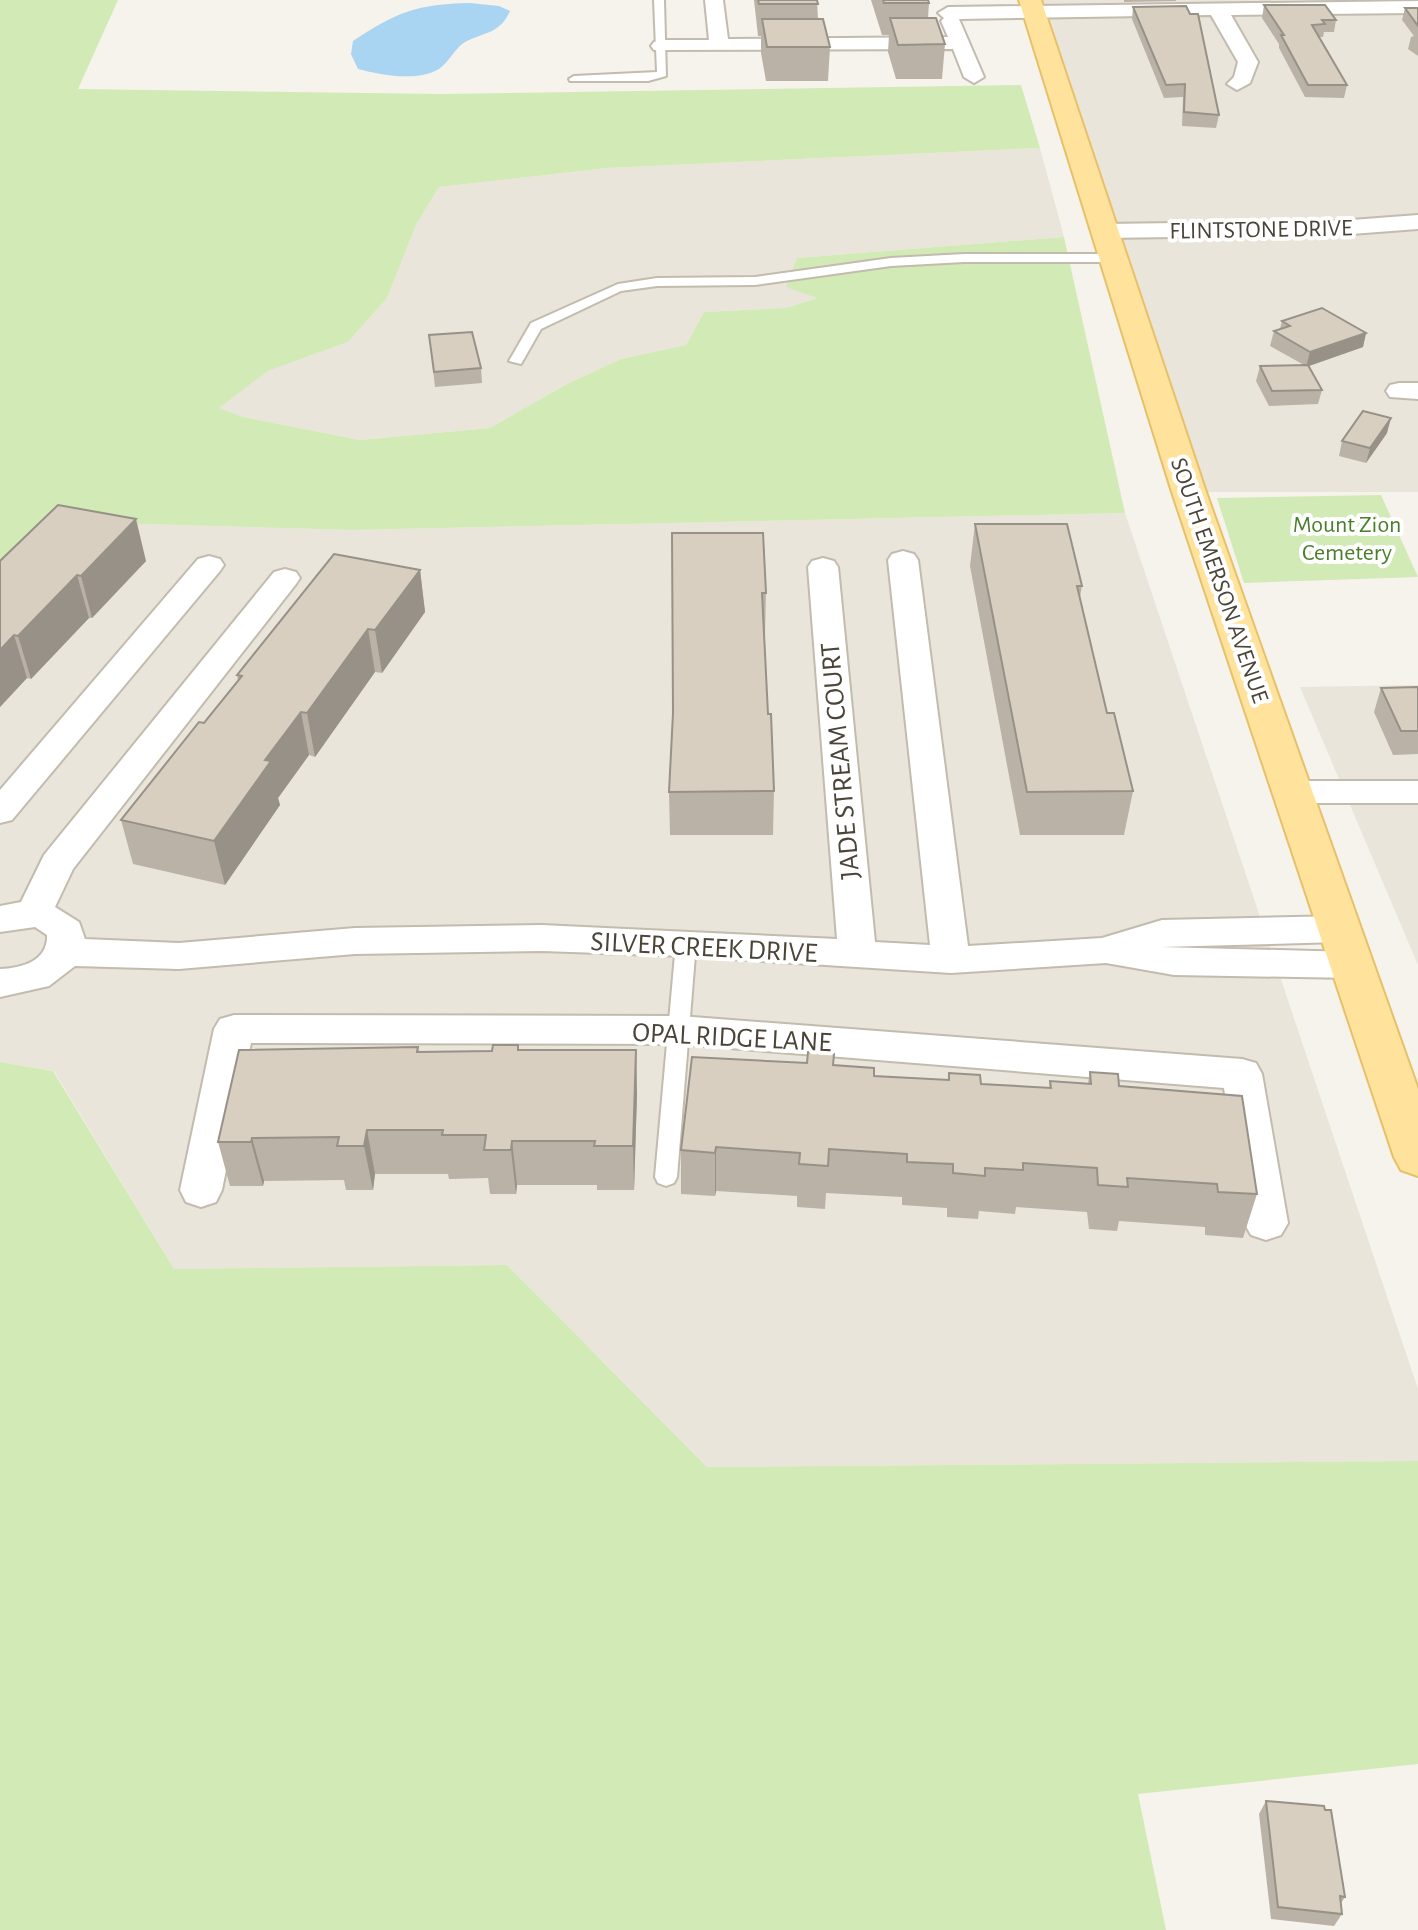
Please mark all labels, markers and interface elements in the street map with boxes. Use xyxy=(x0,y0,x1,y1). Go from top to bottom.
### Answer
street label: FLINTSTONE DRIVE xyxy=(1169,216,1353,244)
street label: SOUTH EMERSON AVENUE xyxy=(1166,455,1272,706)
park label: Mount Zion Cemetery xyxy=(1293,513,1401,565)
street label: JADE STREAM COURT xyxy=(817,641,865,880)
street label: SILVER CREEK DRIVE xyxy=(590,928,818,968)
street label: OPAL RIDGE LANE xyxy=(631,1019,832,1057)

